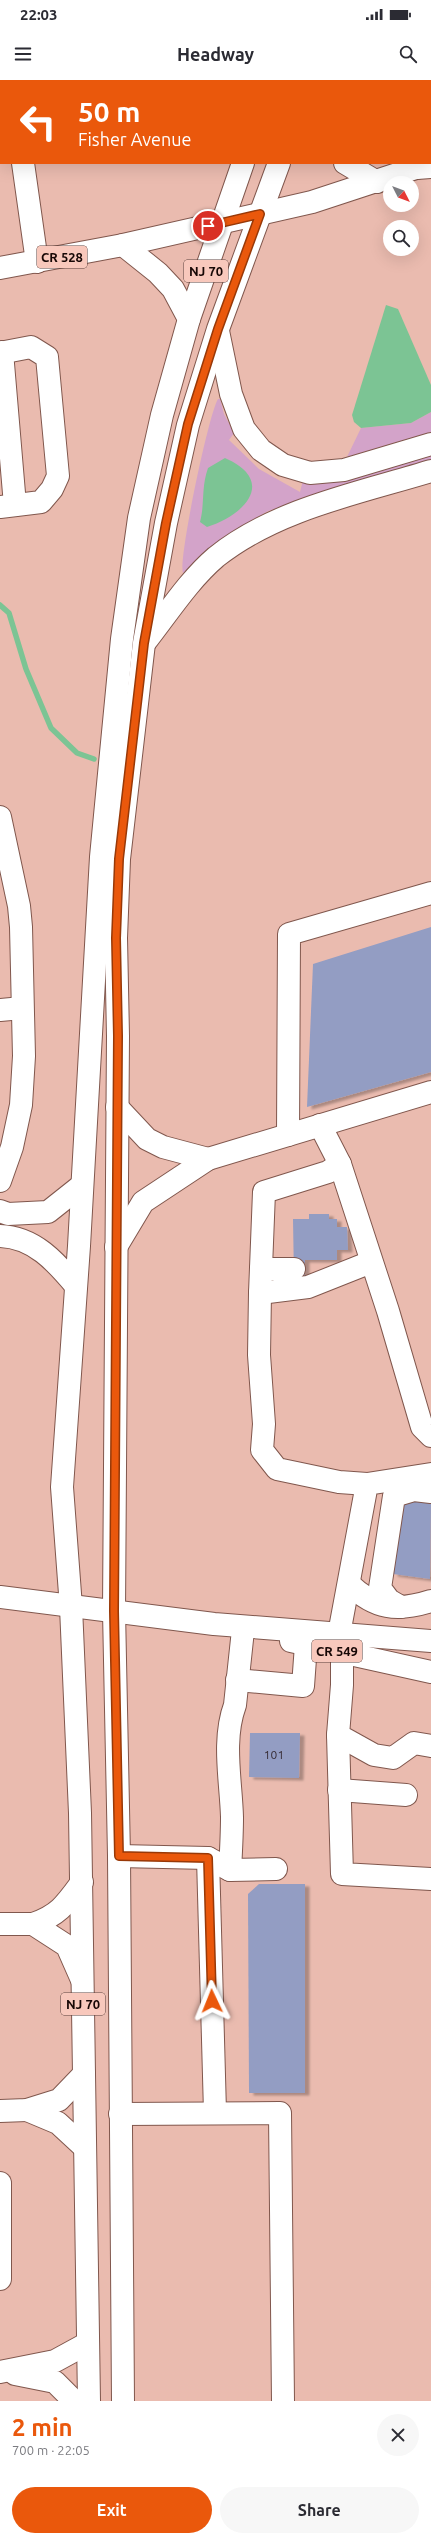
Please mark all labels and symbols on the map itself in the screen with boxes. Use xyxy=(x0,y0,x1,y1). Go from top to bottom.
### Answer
north arrow xyxy=(383,176,419,212)
pin xyxy=(191,209,225,243)
road number: CR 528 xyxy=(37,246,87,268)
road number: NJ 70 xyxy=(184,260,228,282)
road number: CR 549 xyxy=(312,1640,362,1662)
house number: 101 xyxy=(264,1748,284,1761)
position arrow xyxy=(191,1980,233,2022)
road number: NJ 70 xyxy=(61,1993,105,2015)

